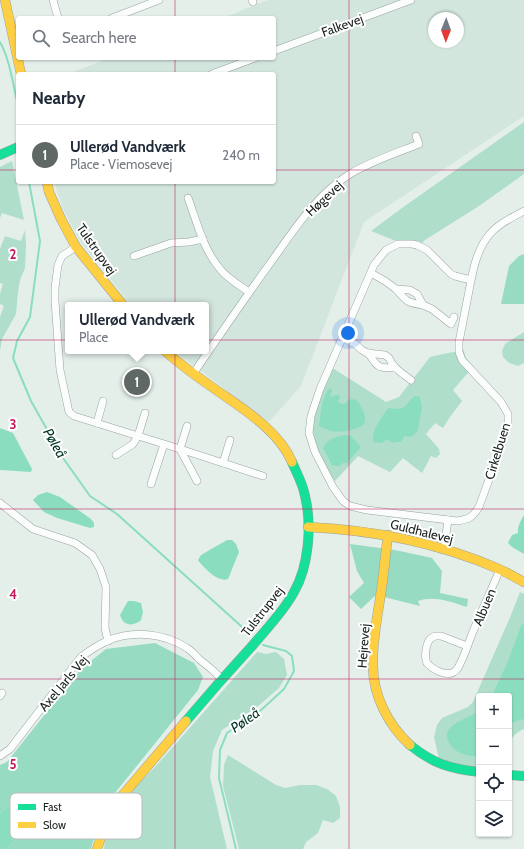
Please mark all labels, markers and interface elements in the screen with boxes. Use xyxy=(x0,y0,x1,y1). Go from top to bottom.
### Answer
street label: Falkevej xyxy=(319,10,365,41)
north arrow xyxy=(428,12,464,48)
search box xyxy=(16,16,276,60)
icon: search xyxy=(30,27,52,49)
text: Search here xyxy=(62,29,137,47)
text: Nearby xyxy=(32,88,85,108)
text: Ullerød Vandværk xyxy=(70,138,186,156)
text: 1 xyxy=(43,147,47,163)
text: 240 m xyxy=(222,147,260,163)
text: Place · Viemosevej xyxy=(70,156,172,172)
street label: Høgevej xyxy=(302,177,347,220)
street label: Tulstrupvej xyxy=(73,220,121,278)
text: 2 xyxy=(10,246,17,262)
popup xyxy=(65,302,209,354)
text: Ullerød Vandværk xyxy=(79,311,195,329)
your location xyxy=(338,323,358,343)
text: Place xyxy=(79,329,108,345)
pin: 1 xyxy=(124,367,150,397)
text: 3 xyxy=(9,416,17,432)
street label: Cirkelbuen xyxy=(481,421,513,481)
water label: Pøleå xyxy=(39,425,71,461)
street label: Guldhalevej xyxy=(389,515,455,548)
street label: Tulstrupvej xyxy=(237,583,287,640)
text: 4 xyxy=(9,586,17,602)
street label: Albuen xyxy=(469,586,499,628)
street label: Hejrevej xyxy=(353,623,374,669)
street label: Axel Jarls Vej xyxy=(35,652,92,715)
map controls xyxy=(476,693,512,837)
button: + xyxy=(476,693,512,729)
water label: Pøleå xyxy=(227,704,263,736)
button: − xyxy=(476,729,512,765)
text: 5 xyxy=(10,756,17,772)
button: locate xyxy=(476,765,512,801)
legend xyxy=(10,793,142,839)
text: Fast xyxy=(43,800,62,814)
button: layers xyxy=(476,801,512,837)
text: Slow xyxy=(43,818,66,832)

